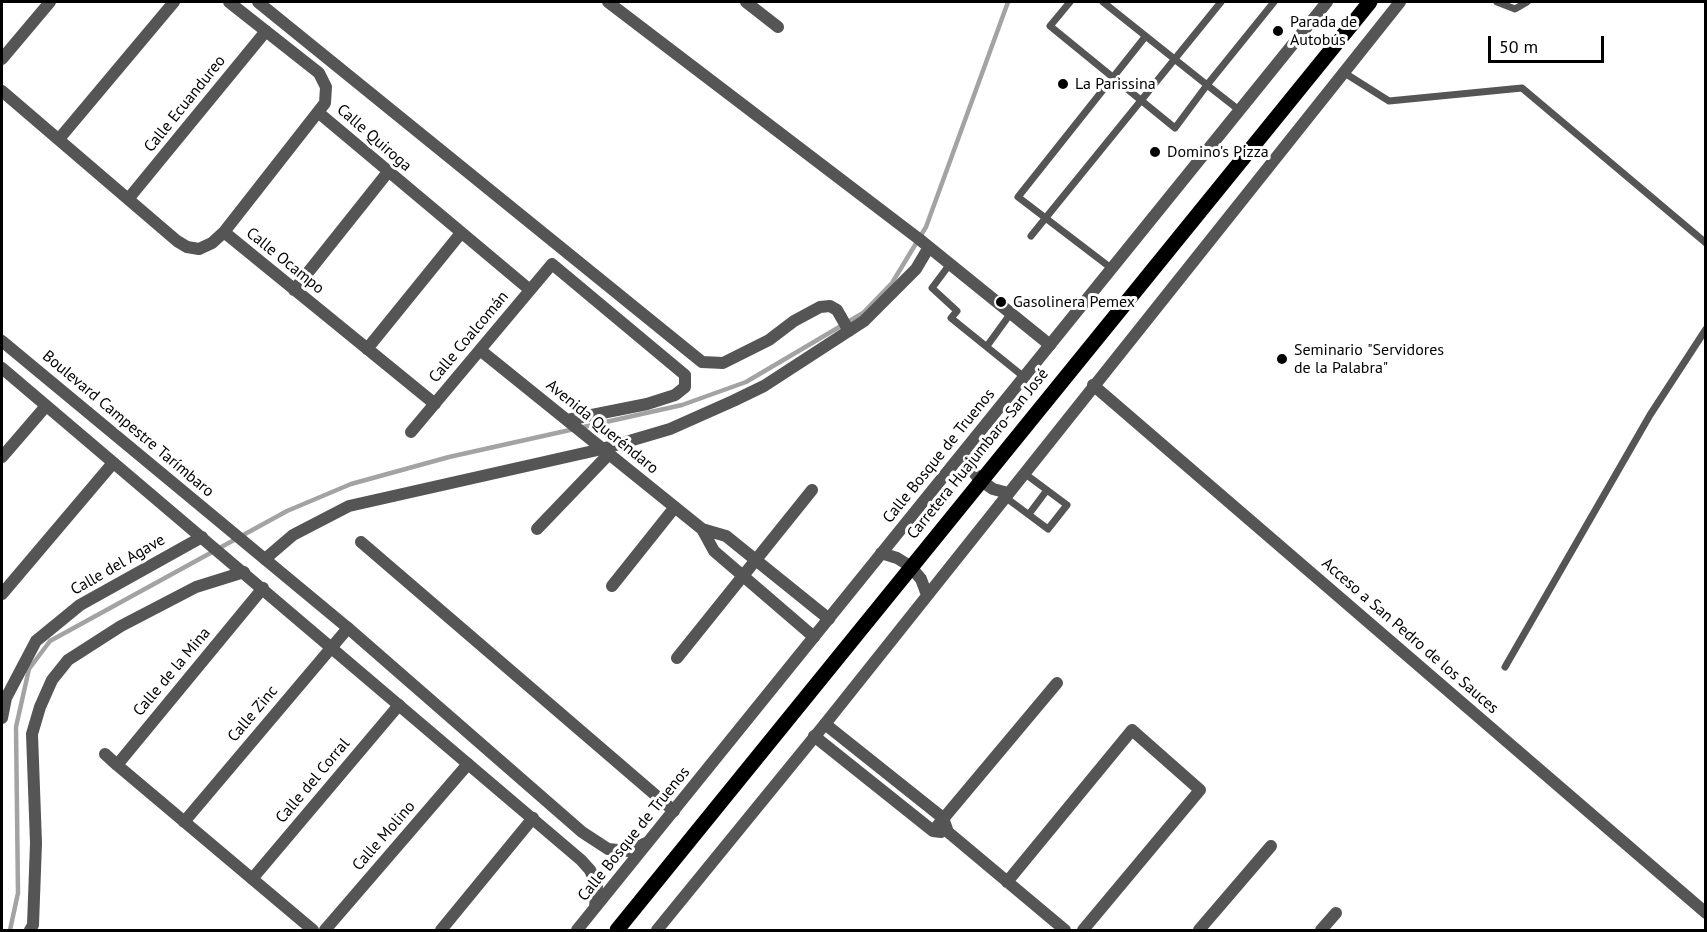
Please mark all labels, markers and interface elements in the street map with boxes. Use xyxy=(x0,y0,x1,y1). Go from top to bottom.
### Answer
place label: Parada de Autobús xyxy=(1290,12,1357,50)
marker: Parada de Autobús xyxy=(1271,24,1285,38)
scale bar xyxy=(1491,24,1606,62)
text: 50 m xyxy=(1499,35,1538,58)
street label: Calle Ecuandureo xyxy=(140,52,230,156)
place label: La Parissina xyxy=(1075,74,1156,94)
marker: La Parissina xyxy=(1056,77,1070,91)
street label: Calle Quiroga xyxy=(333,100,415,176)
place label: Domino's Pizza xyxy=(1167,142,1269,162)
marker: Domino's Pizza xyxy=(1148,145,1162,159)
street label: Calle Ocampo xyxy=(242,224,328,298)
street label: Calle Coalcomán xyxy=(425,287,513,387)
place label: Gasolinera Pemex xyxy=(1013,292,1135,312)
marker: Gasolinera Pemex xyxy=(994,295,1008,309)
place label: Seminario "Servidores de la Palabra" xyxy=(1294,340,1444,378)
street label: Boulevard Campestre Tarímbaro xyxy=(38,347,218,501)
marker: Seminario "Servidores de la Palabra" xyxy=(1275,352,1289,366)
street label: Carretera Huajumbaro-San José xyxy=(903,365,1053,543)
street label: Avenida Queréndaro xyxy=(542,376,662,478)
street label: Calle Bosque de Truenos xyxy=(879,385,999,527)
street label: Calle del Agave xyxy=(67,530,169,600)
street label: Acceso a San Pedro de los Sauces xyxy=(1318,554,1502,718)
street label: Calle de la Mina xyxy=(129,624,215,720)
street label: Calle Zinc xyxy=(224,682,282,746)
street label: Calle del Corral xyxy=(272,735,354,827)
street label: Calle Bosque de Truenos xyxy=(574,763,694,905)
street label: Calle Molino xyxy=(349,797,419,875)

